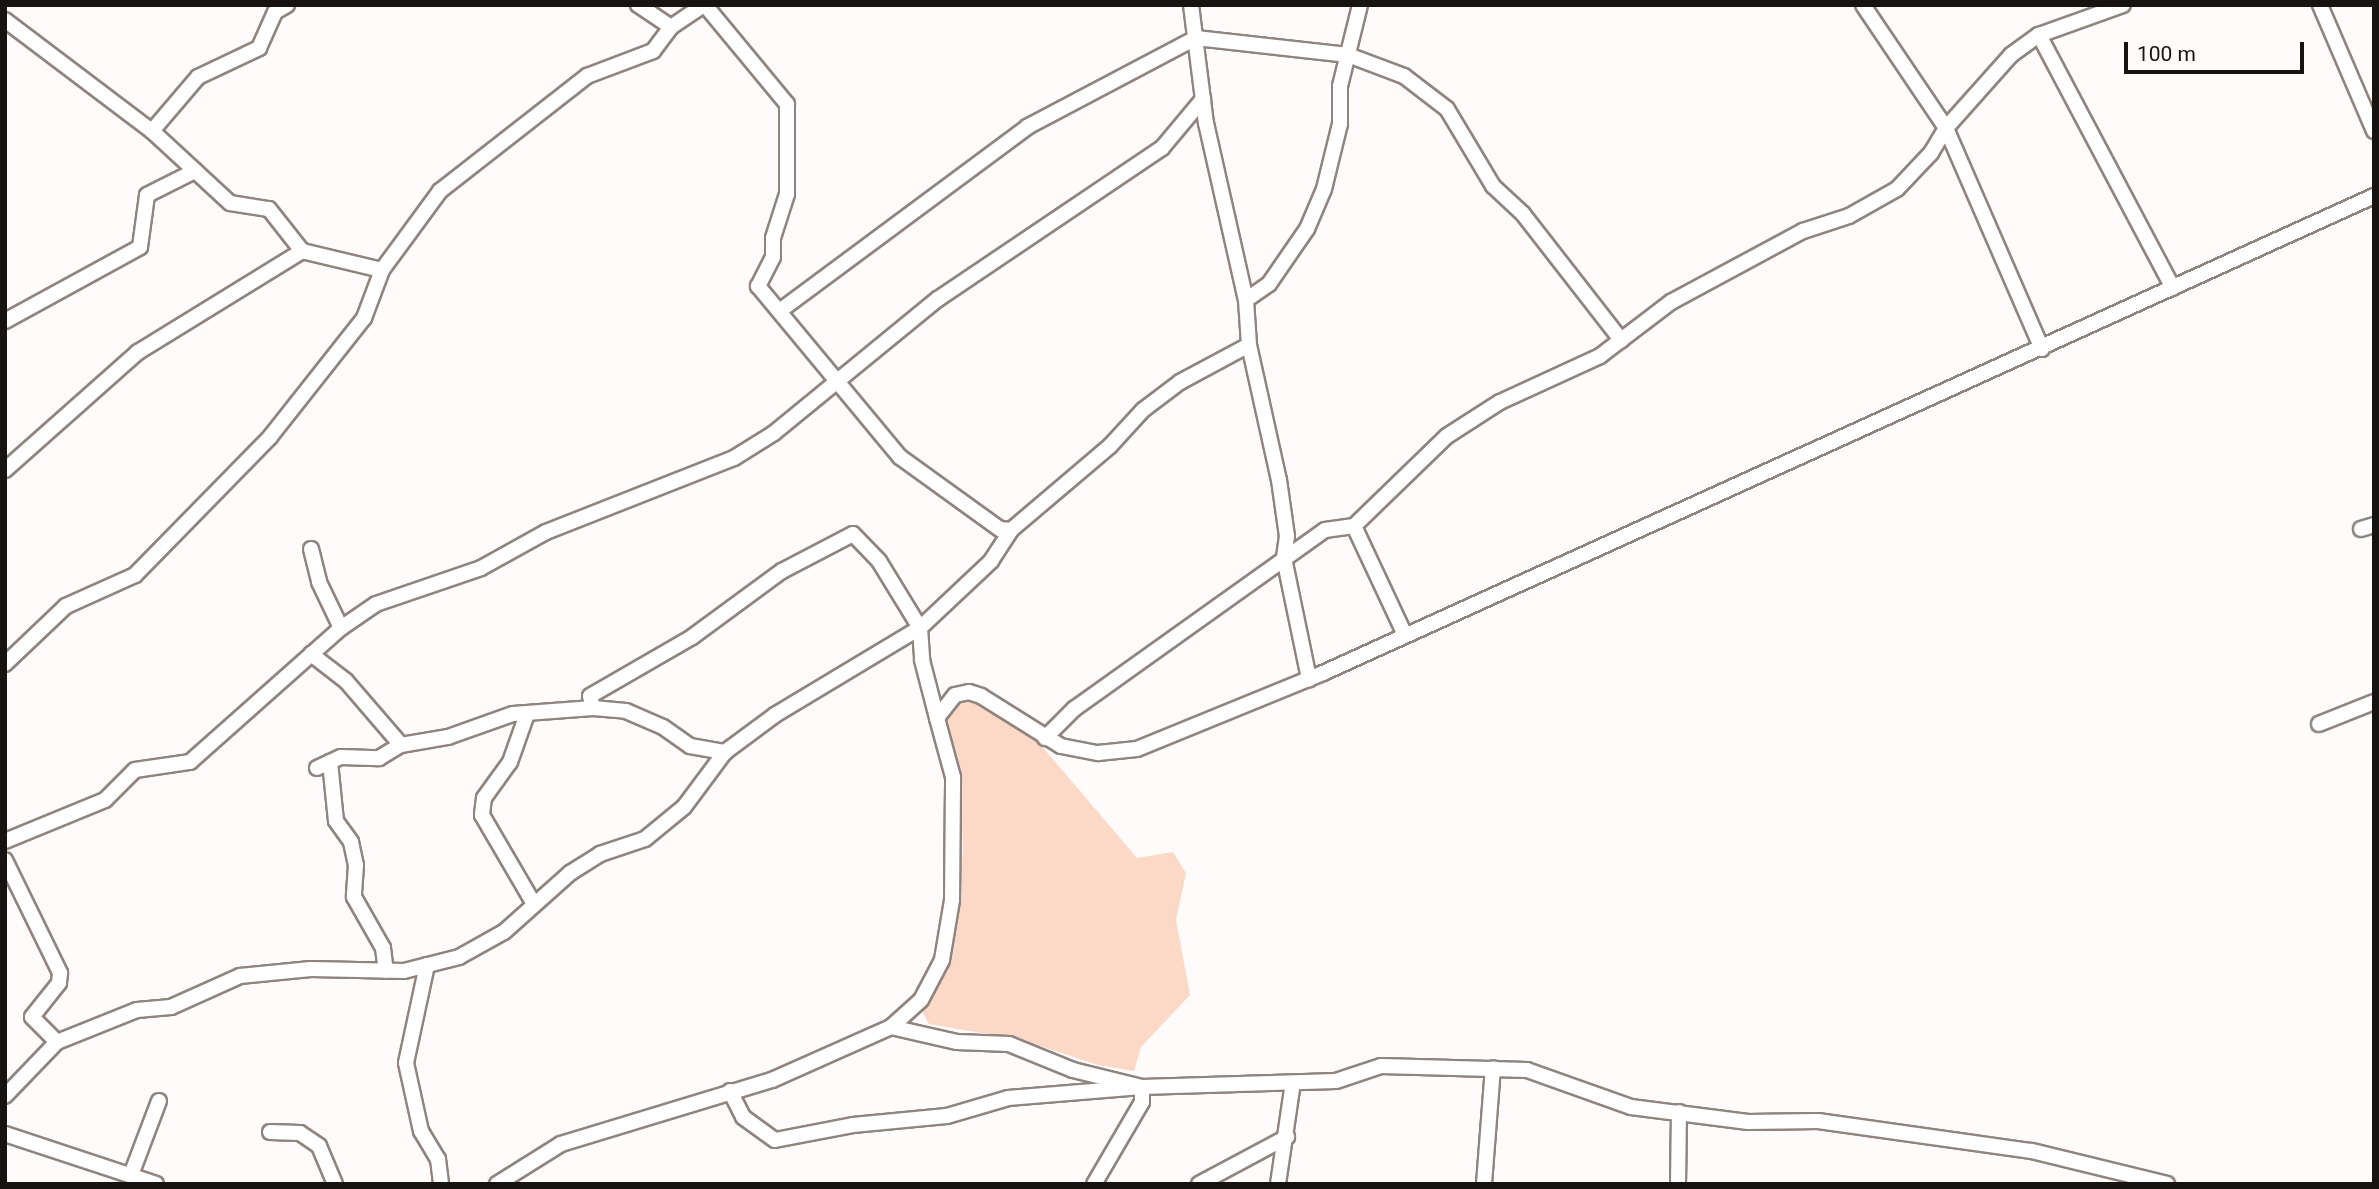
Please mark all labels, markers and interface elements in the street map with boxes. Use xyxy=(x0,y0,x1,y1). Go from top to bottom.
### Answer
scale bar xyxy=(2127,28,2307,72)
text: 100 m xyxy=(2137,42,2196,66)

